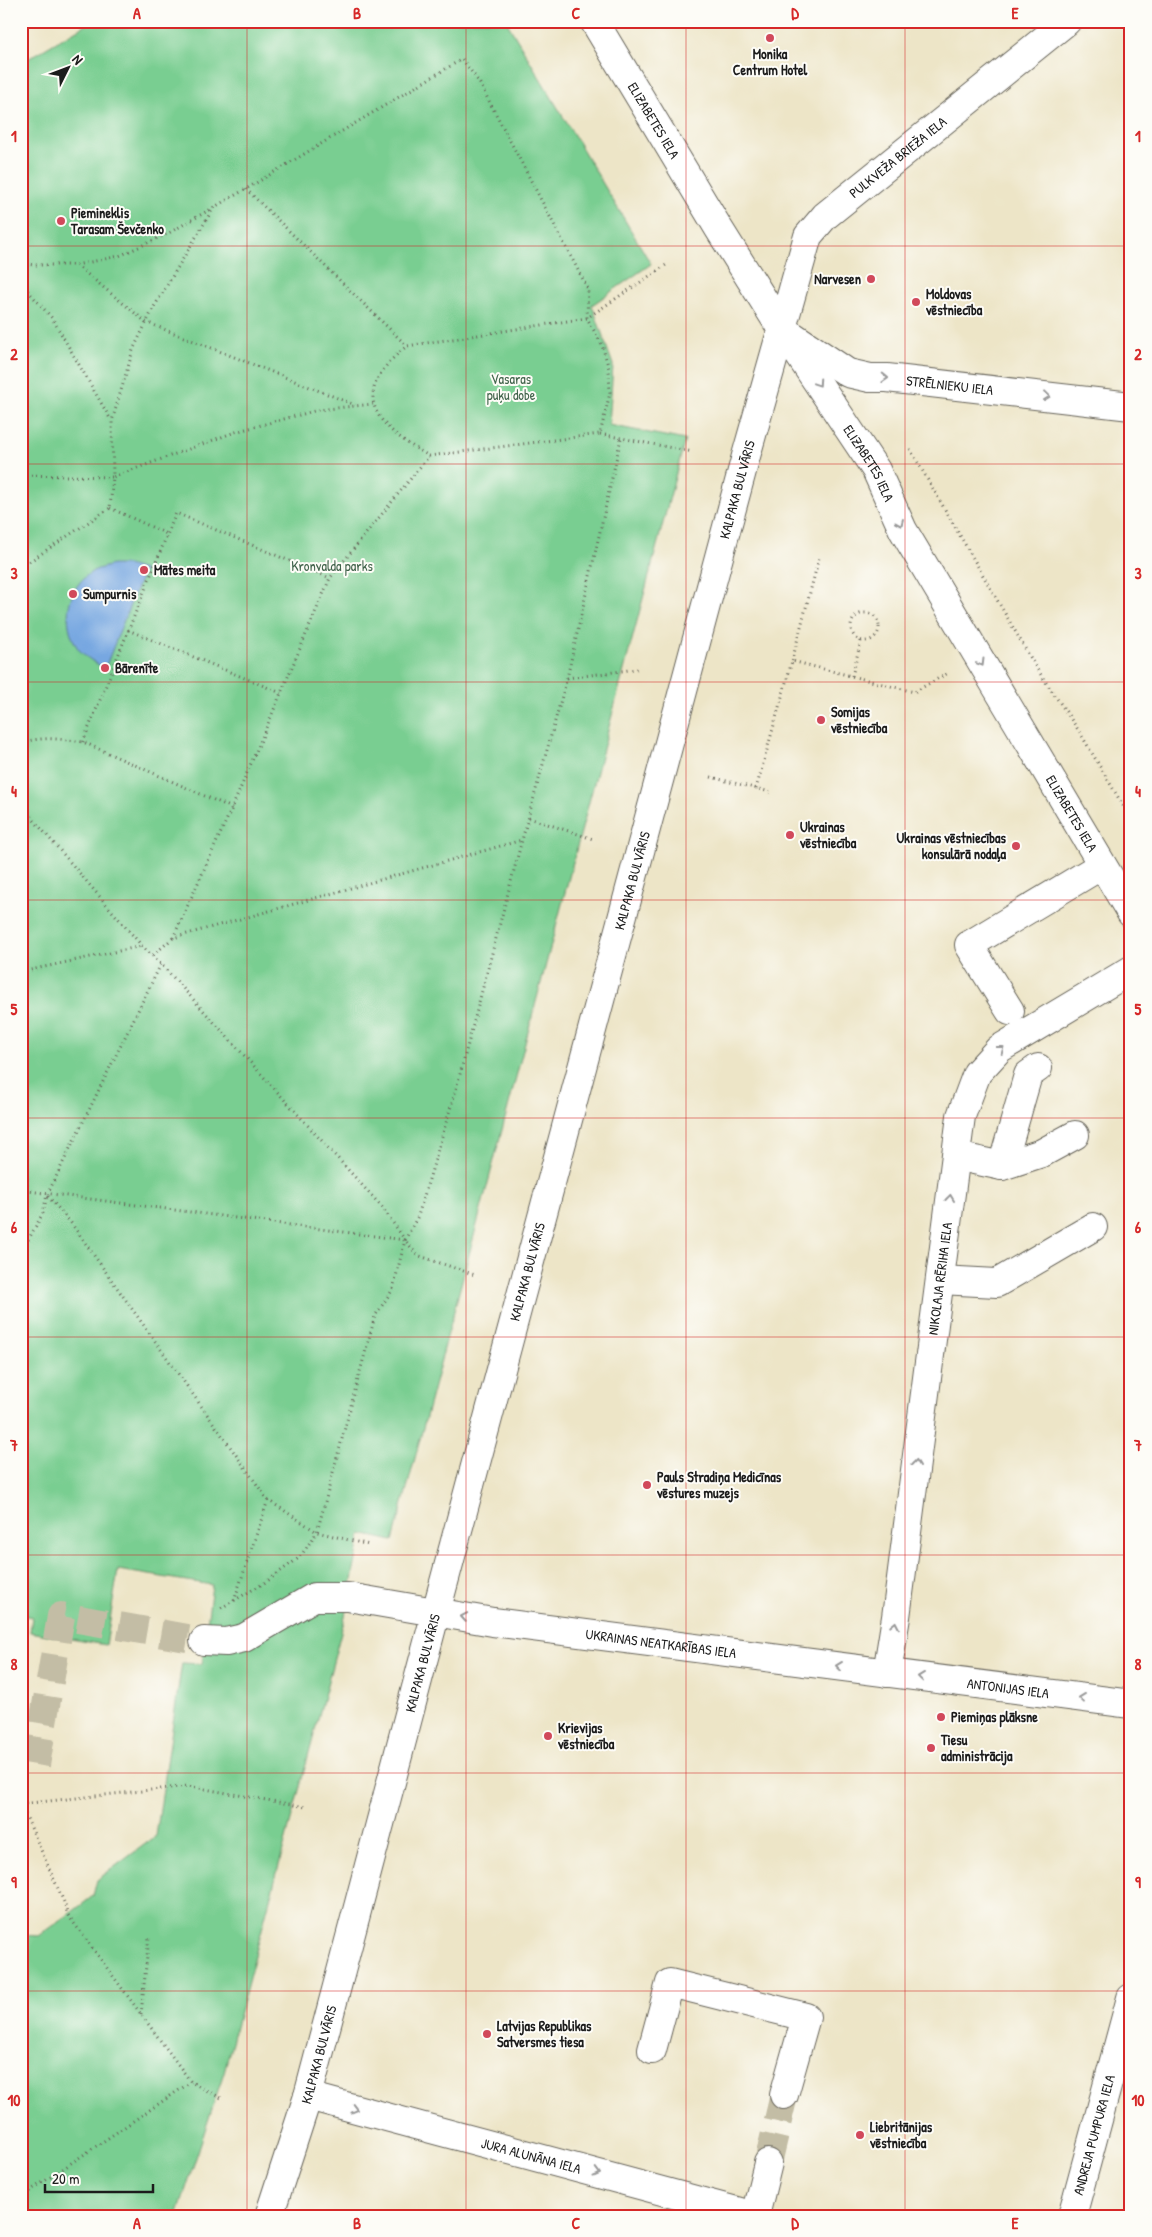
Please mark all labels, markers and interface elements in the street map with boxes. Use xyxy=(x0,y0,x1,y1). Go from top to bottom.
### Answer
text: A xyxy=(133,2,141,24)
text: B xyxy=(353,2,361,24)
text: C xyxy=(572,2,581,24)
text: D xyxy=(791,2,799,24)
text: E xyxy=(1011,2,1019,24)
marker: Monika Centrum Hotel xyxy=(764,32,776,44)
north arrow xyxy=(42,42,92,92)
place label: Monika Centrum Hotel xyxy=(733,44,807,79)
text: N xyxy=(68,50,88,68)
street label: ELIZABETES IELA xyxy=(624,78,685,162)
street label: PULKVEŽA BRIEŽA IELA xyxy=(845,112,950,202)
text: 1 xyxy=(11,125,17,147)
text: 1 xyxy=(1135,125,1141,147)
place label: Piemineklis Tarasam Ševčenko xyxy=(70,203,164,238)
marker: Piemineklis Tarasam Ševčenko xyxy=(55,215,67,227)
place label: Narvesen xyxy=(814,269,861,288)
marker: Narvesen xyxy=(865,273,877,285)
place label: Moldovas vēstniecība xyxy=(925,284,983,319)
marker: Moldovas vēstniecība xyxy=(910,296,922,308)
text: 2 xyxy=(10,343,18,365)
text: 2 xyxy=(1134,343,1142,365)
park label: Vasaras puķu dobe xyxy=(487,369,536,405)
street label: STRĒLNIEKU IELA xyxy=(905,370,995,399)
one-way arrow xyxy=(882,373,890,383)
one-way arrow xyxy=(812,377,821,386)
one-way arrow xyxy=(1042,391,1051,401)
street label: ELIZABETES IELA xyxy=(839,421,899,505)
street label: KALPAKA BULVĀRIS xyxy=(714,437,759,541)
one-way arrow xyxy=(893,518,904,527)
park label: Kronvalda parks xyxy=(291,556,373,576)
place label: Mātes meita xyxy=(154,560,216,579)
text: 3 xyxy=(10,562,18,584)
text: 3 xyxy=(1134,562,1142,584)
marker: Mātes meita xyxy=(138,564,150,576)
place label: Sumpurnis xyxy=(83,584,137,605)
marker: Sumpurnis xyxy=(67,588,79,600)
one-way arrow xyxy=(975,657,985,666)
place label: Bārenīte xyxy=(115,658,159,677)
marker: Bārenīte xyxy=(99,662,111,674)
place label: Somijas vēstniecība xyxy=(830,702,888,737)
marker: Somijas vēstniecība xyxy=(815,714,827,726)
street label: ELIZABETES IELA xyxy=(1042,771,1102,855)
text: 4 xyxy=(11,780,17,802)
text: 4 xyxy=(1135,780,1141,802)
place label: Ukrainas vēstniecība xyxy=(799,817,857,852)
place label: Ukrainas vēstniecības konsulārā nodaļa xyxy=(896,828,1007,863)
street label: KALPAKA BULVĀRIS xyxy=(609,829,654,932)
marker: Ukrainas vēstniecība xyxy=(784,829,796,841)
marker: Ukrainas vēstniecības konsulārā nodaļa xyxy=(1010,840,1022,852)
text: 5 xyxy=(11,998,18,1020)
text: 5 xyxy=(1135,998,1142,1020)
one-way arrow xyxy=(995,1046,1005,1055)
one-way arrow xyxy=(944,1194,955,1202)
text: 6 xyxy=(11,1216,18,1238)
text: 6 xyxy=(1135,1216,1142,1238)
street label: KALPAKA BULVĀRIS xyxy=(504,1220,549,1323)
street label: NIKOLAJA RĒRIHA IELA xyxy=(923,1221,956,1336)
text: 7 xyxy=(9,1434,18,1456)
text: 7 xyxy=(1133,1434,1142,1456)
one-way arrow xyxy=(910,1459,921,1467)
place label: Pauls Stradiņa Medicīnas vēstures muzejs xyxy=(656,1467,782,1503)
marker: Pauls Stradiņa Medicīnas vēstures muzejs xyxy=(641,1479,653,1491)
street label: KALPAKA BULVĀRIS xyxy=(400,1611,444,1714)
one-way arrow xyxy=(460,1612,469,1622)
one-way arrow xyxy=(889,1620,899,1629)
street label: UKRAINAS NEATKARĪBAS IELA xyxy=(585,1624,737,1662)
text: 8 xyxy=(11,1653,18,1675)
text: 8 xyxy=(1135,1653,1142,1675)
one-way arrow xyxy=(834,1662,843,1672)
one-way arrow xyxy=(917,1672,925,1683)
street label: ANTONIJAS IELA xyxy=(966,1673,1050,1702)
one-way arrow xyxy=(1078,1693,1086,1704)
place label: Piemiņas plāksne xyxy=(951,1707,1038,1728)
marker: Piemiņas plāksne xyxy=(935,1711,947,1723)
place label: Krievijas vēstniecība xyxy=(557,1718,615,1753)
marker: Krievijas vēstniecība xyxy=(542,1730,554,1742)
place label: Tiesu administrācija xyxy=(940,1730,1013,1766)
marker: Tiesu administrācija xyxy=(925,1742,937,1754)
text: 9 xyxy=(11,1871,17,1893)
text: 9 xyxy=(1135,1871,1141,1893)
street label: KALPAKA BULVĀRIS xyxy=(296,2003,341,2106)
place label: Latvijas Republikas Satversmes tiesa xyxy=(497,2016,592,2051)
marker: Latvijas Republikas Satversmes tiesa xyxy=(481,2028,493,2040)
street label: ANDREJA PUMPURA IELA xyxy=(1068,2072,1119,2197)
text: 10 xyxy=(8,2089,20,2111)
text: 10 xyxy=(1132,2089,1144,2111)
one-way arrow xyxy=(351,2103,359,2113)
place label: Liebritānijas vēstniecība xyxy=(869,2117,933,2152)
marker: Liebritānijas vēstniecība xyxy=(854,2129,866,2141)
street label: JURA ALUNĀNA IELA xyxy=(479,2133,583,2178)
scale bar xyxy=(45,2162,152,2194)
text: 20 m xyxy=(52,2168,79,2189)
one-way arrow xyxy=(592,2168,601,2178)
text: A xyxy=(133,2212,141,2234)
text: B xyxy=(353,2212,361,2234)
text: C xyxy=(572,2212,581,2234)
text: D xyxy=(791,2212,799,2234)
text: E xyxy=(1011,2212,1019,2234)

